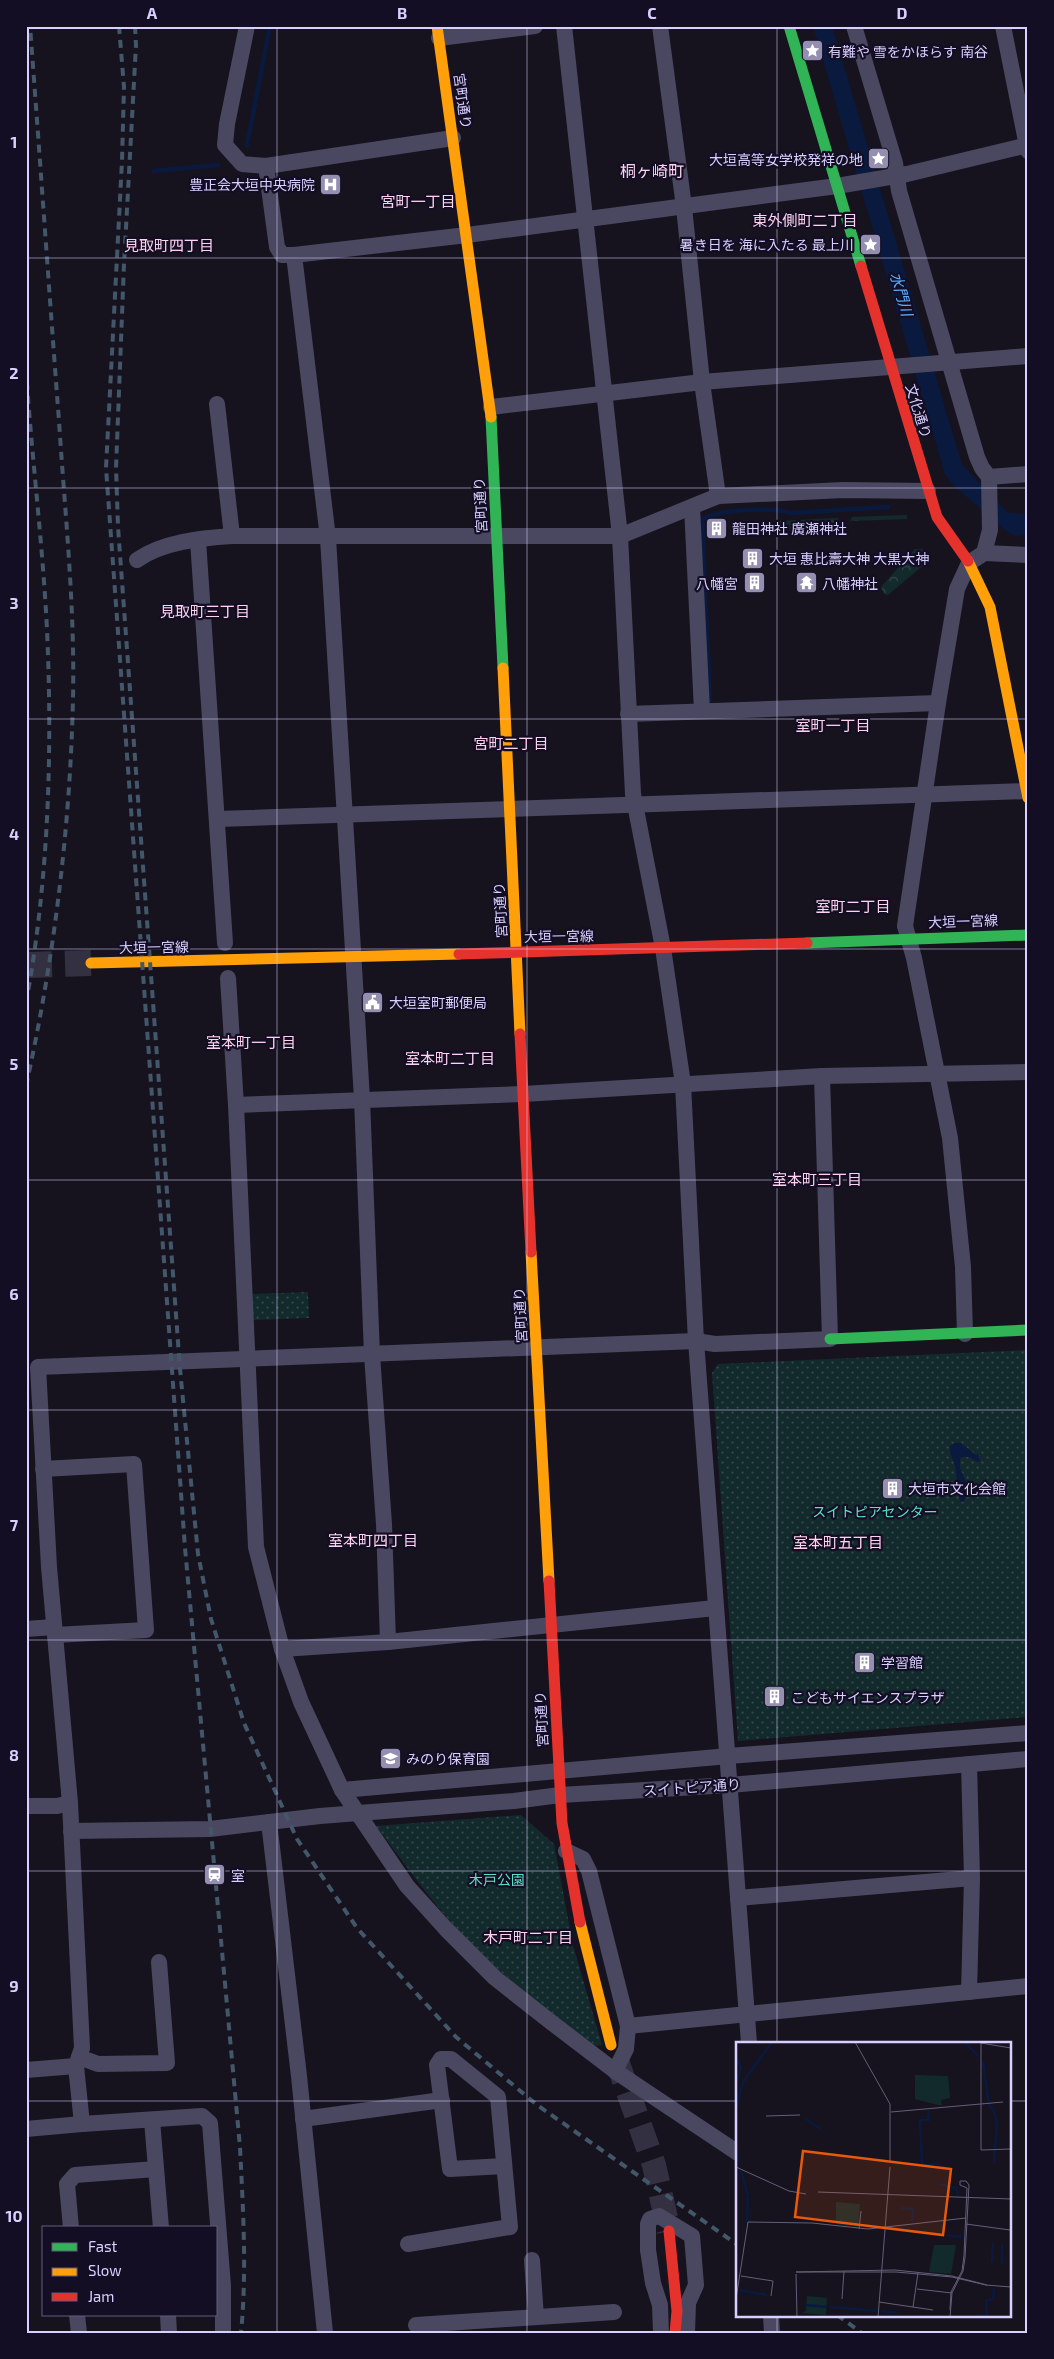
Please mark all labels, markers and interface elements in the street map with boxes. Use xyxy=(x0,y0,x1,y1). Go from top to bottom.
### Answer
text: A xyxy=(147,3,158,22)
text: B xyxy=(397,3,407,22)
text: C xyxy=(647,3,657,22)
text: D xyxy=(897,3,908,22)
place icon: 有難や 雪をかほらす 南谷 xyxy=(800,39,824,63)
place label: 有難や 雪をかほらす 南谷 xyxy=(828,43,988,60)
street label: 宮町通り xyxy=(451,72,475,130)
text: 1 xyxy=(11,132,17,151)
place icon: 大垣高等女学校発祥の地 xyxy=(867,147,891,171)
place label: 大垣高等女学校発祥の地 xyxy=(709,151,863,168)
district label: 桐ヶ崎町 xyxy=(620,161,684,180)
hospital icon: 豊正会大垣中央病院 xyxy=(319,172,343,196)
place label: 豊正会大垣中央病院 xyxy=(189,176,315,193)
district label: 宮町一丁目 xyxy=(380,192,456,210)
district label: 東外側町二丁目 xyxy=(752,211,858,229)
place icon: 暑き日を 海に入たる 最上川 xyxy=(858,232,882,256)
district label: 見取町四丁目 xyxy=(124,236,214,254)
place label: 暑き日を 海に入たる 最上川 xyxy=(680,236,854,253)
water label: 水門川 xyxy=(887,270,917,320)
text: 2 xyxy=(9,363,19,382)
street label: 文化通り xyxy=(903,382,935,440)
street label: 宮町通り xyxy=(470,477,490,533)
building icon: 龍田神社 廣瀬神社 xyxy=(704,516,728,540)
place label: 龍田神社 廣瀬神社 xyxy=(732,520,847,537)
building icon: 大垣 惠比壽大神 大黒大神 xyxy=(741,546,765,570)
place label: 大垣 惠比壽大神 大黒大神 xyxy=(769,550,929,567)
building icon: 八幡宮 xyxy=(742,571,766,595)
temple icon: 八幡神社 xyxy=(794,571,818,595)
place label: 八幡宮 xyxy=(696,575,738,592)
place label: 八幡神社 xyxy=(822,575,878,592)
text: 3 xyxy=(9,593,19,612)
district label: 見取町三丁目 xyxy=(160,602,250,620)
district label: 室町一丁目 xyxy=(795,716,871,734)
district label: 宮町二丁目 xyxy=(473,734,549,752)
text: 4 xyxy=(9,824,19,843)
street label: 宮町通り xyxy=(490,882,510,938)
district label: 室町二丁目 xyxy=(815,897,891,915)
street label: 大垣一宮線 xyxy=(928,911,998,931)
street label: 大垣一宮線 xyxy=(524,927,594,945)
street label: 大垣一宮線 xyxy=(119,938,189,956)
public building icon: 大垣室町郵便局 xyxy=(361,990,385,1014)
place label: 大垣室町郵便局 xyxy=(389,994,487,1011)
district label: 室本町一丁目 xyxy=(206,1033,296,1051)
district label: 室本町二丁目 xyxy=(405,1049,495,1067)
text: 5 xyxy=(10,1054,19,1073)
district label: 室本町三丁目 xyxy=(772,1170,862,1188)
text: 6 xyxy=(9,1284,19,1303)
street label: 宮町通り xyxy=(510,1287,530,1343)
building icon: 大垣市文化会館 xyxy=(880,1476,904,1500)
place label: 大垣市文化会館 xyxy=(908,1480,1006,1497)
park label: スイトピアセンター xyxy=(812,1503,938,1520)
text: 7 xyxy=(10,1515,19,1534)
district label: 室本町四丁目 xyxy=(328,1531,418,1549)
district label: 室本町五丁目 xyxy=(793,1533,883,1551)
building icon: 学習館 xyxy=(853,1650,877,1674)
place label: 学習館 xyxy=(881,1654,923,1671)
building icon: こどもサイエンスプラザ xyxy=(763,1685,787,1709)
place label: こどもサイエンスプラザ xyxy=(791,1689,945,1706)
street label: 宮町通り xyxy=(531,1691,551,1747)
text: 8 xyxy=(9,1745,19,1764)
school or university icon: みのり保育園 xyxy=(378,1746,402,1770)
place label: みのり保育園 xyxy=(406,1750,490,1767)
street label: スイトピア通り xyxy=(643,1775,741,1799)
station icon: 室 xyxy=(203,1863,227,1887)
place label: 室 xyxy=(231,1867,245,1884)
park label: 木戸公園 xyxy=(469,1871,525,1888)
district label: 木戸町二丁目 xyxy=(483,1928,573,1946)
text: 9 xyxy=(9,1976,19,1995)
inset map xyxy=(736,2042,1012,2316)
text: 10 xyxy=(5,2206,23,2225)
legend xyxy=(42,2226,218,2316)
text: Fast xyxy=(88,2237,118,2255)
text: Slow xyxy=(88,2261,122,2279)
text: Jam xyxy=(88,2287,114,2305)

